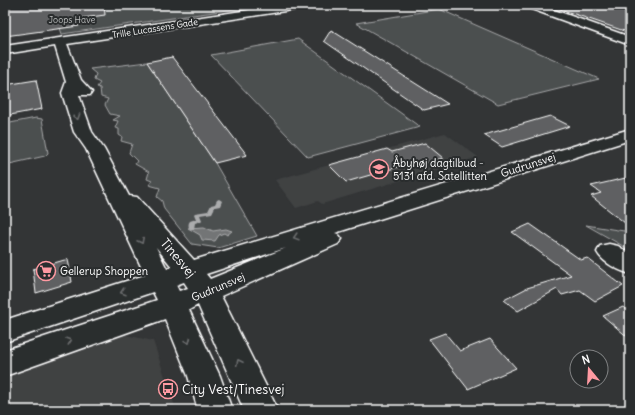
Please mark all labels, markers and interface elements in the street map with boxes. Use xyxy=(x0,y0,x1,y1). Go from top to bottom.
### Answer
park label: Joops Have xyxy=(49,14,96,25)
street label: Trille Lucassens Gade xyxy=(111,16,199,40)
one-way arrow xyxy=(73,113,81,120)
street label: Gudrunsvej xyxy=(499,150,557,180)
place label: Åbyhøj dagtilbud - 5131 afd. Satellitten xyxy=(393,155,487,183)
school or university icon: Åbyhøj dagtilbud - 5131 afd. Satellitten xyxy=(368,158,390,180)
one-way arrow xyxy=(292,232,299,241)
street label: Tinesvej xyxy=(157,235,199,281)
one-way arrow xyxy=(136,237,144,245)
supermarket icon: Gellerup Shoppen xyxy=(35,260,57,282)
place label: Gellerup Shoppen xyxy=(60,264,148,278)
street label: Gudrunsvej xyxy=(189,269,247,305)
one-way arrow xyxy=(120,288,127,296)
one-way arrow xyxy=(65,338,72,346)
one-way arrow xyxy=(184,338,192,345)
north arrow xyxy=(569,349,609,389)
text: N xyxy=(580,352,592,367)
one-way arrow xyxy=(236,358,244,366)
bus stop icon: City Vest/Tinesvej xyxy=(157,378,179,400)
place label: City Vest/Tinesvej xyxy=(182,381,284,398)

